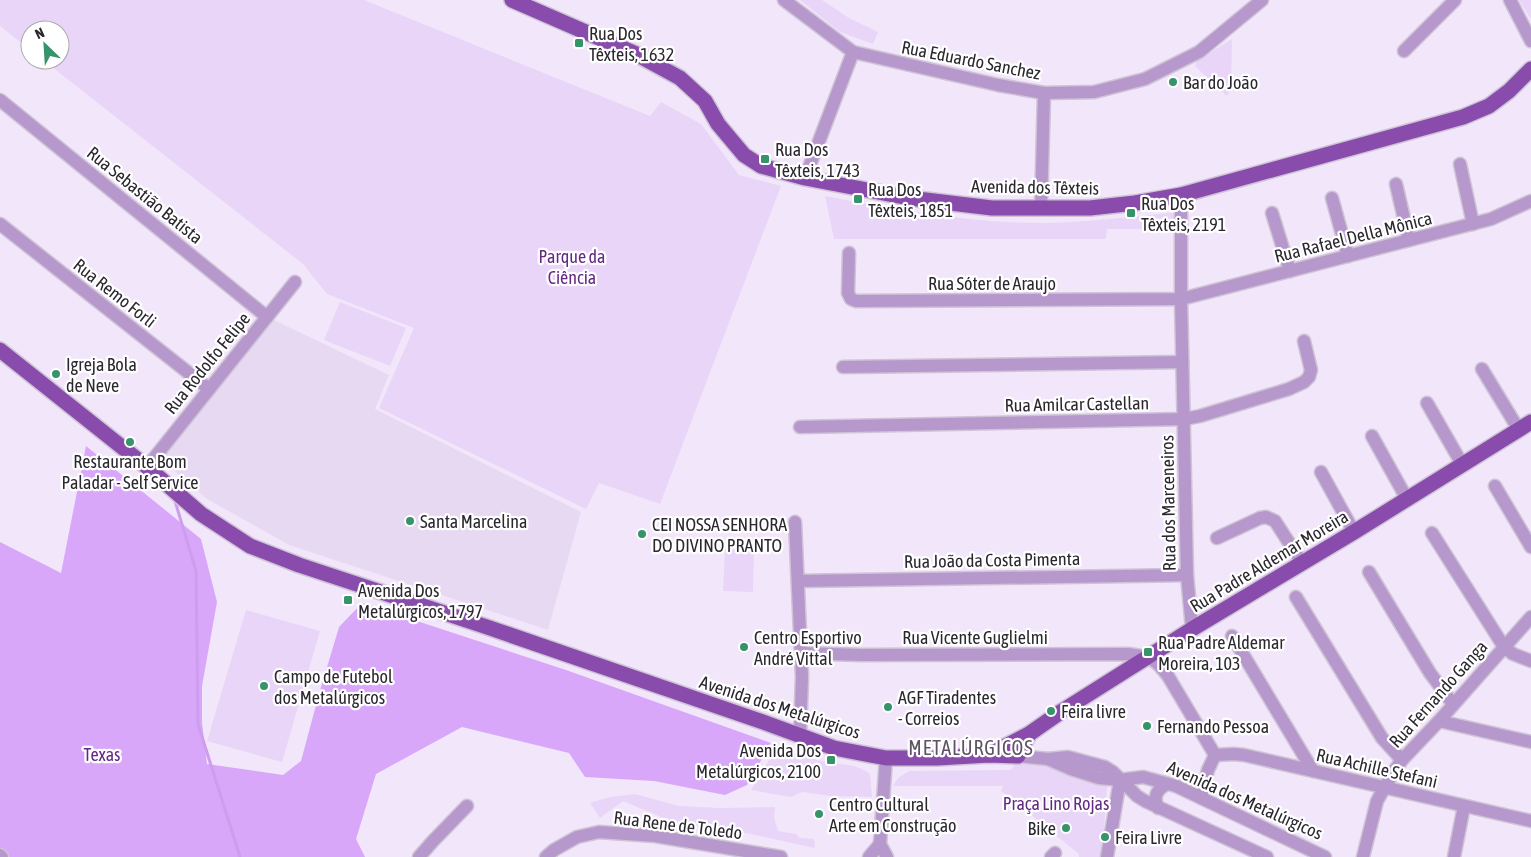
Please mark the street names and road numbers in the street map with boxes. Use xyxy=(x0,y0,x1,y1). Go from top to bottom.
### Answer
street label: Rua Eduardo Sanchez xyxy=(900,36,1043,84)
street label: Rua Sebastião Batista xyxy=(83,142,207,248)
street label: Avenida dos Têxteis xyxy=(971,175,1099,199)
street label: Rua Rafael Della Mônica xyxy=(1272,207,1434,267)
street label: Rua Remo Forli xyxy=(69,254,161,332)
street label: Rua Sóter de Araujo xyxy=(928,273,1056,294)
street label: Rua Rodolfo Felipe xyxy=(160,308,254,418)
street label: Rua Amilcar Castellan xyxy=(1005,392,1149,416)
street label: Rua dos Marceneiros xyxy=(1156,435,1180,571)
street label: Rua Padre Aldemar Moreira xyxy=(1186,506,1352,616)
street label: Rua João da Costa Pimenta xyxy=(904,548,1080,572)
street label: Rua Vicente Guglielmi xyxy=(902,627,1048,648)
street label: Rua Fernando Ganga xyxy=(1384,636,1492,752)
street label: Avenida dos Metalúrgicos xyxy=(697,671,863,743)
street label: Rua Achille Stefani xyxy=(1314,744,1440,792)
street label: Avenida dos Metalúrgicos xyxy=(1164,756,1326,844)
street label: Rua Rene de Toledo xyxy=(613,807,743,843)

